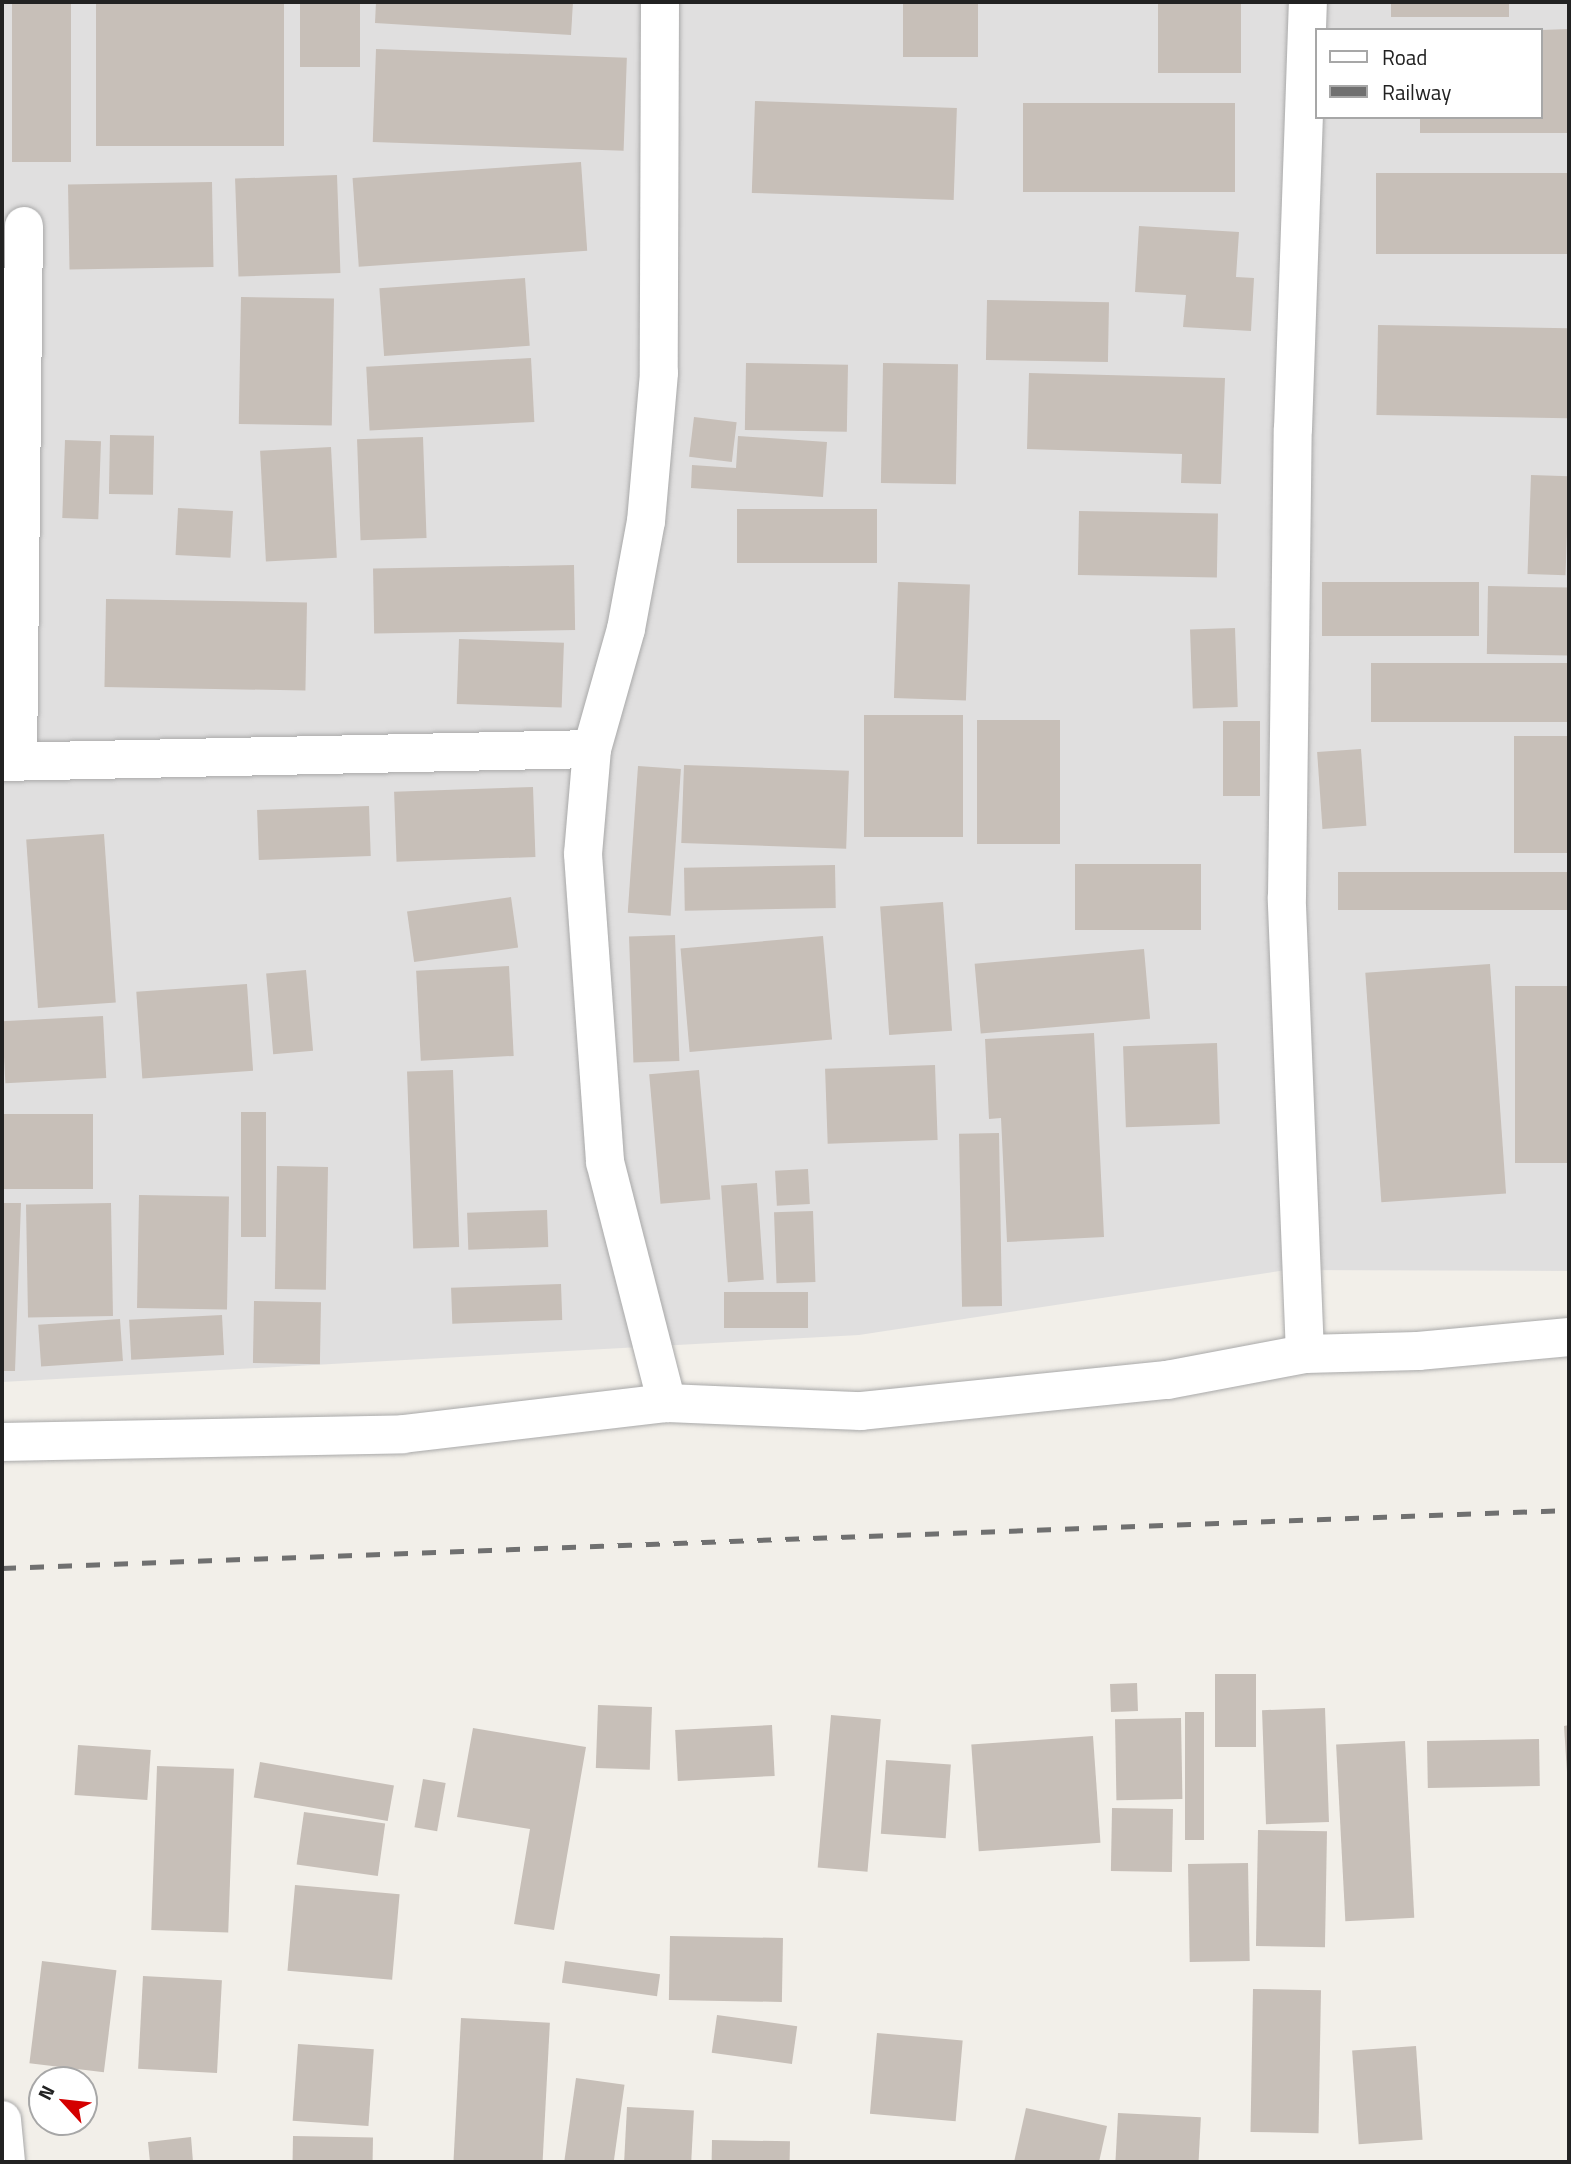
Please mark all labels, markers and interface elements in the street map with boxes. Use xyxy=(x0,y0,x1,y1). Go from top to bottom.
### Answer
legend xyxy=(1316,28,1543,119)
text: Road xyxy=(1382,41,1427,73)
text: Railway xyxy=(1382,76,1451,108)
north arrow xyxy=(28,2066,98,2136)
text: N xyxy=(30,2080,62,2105)

